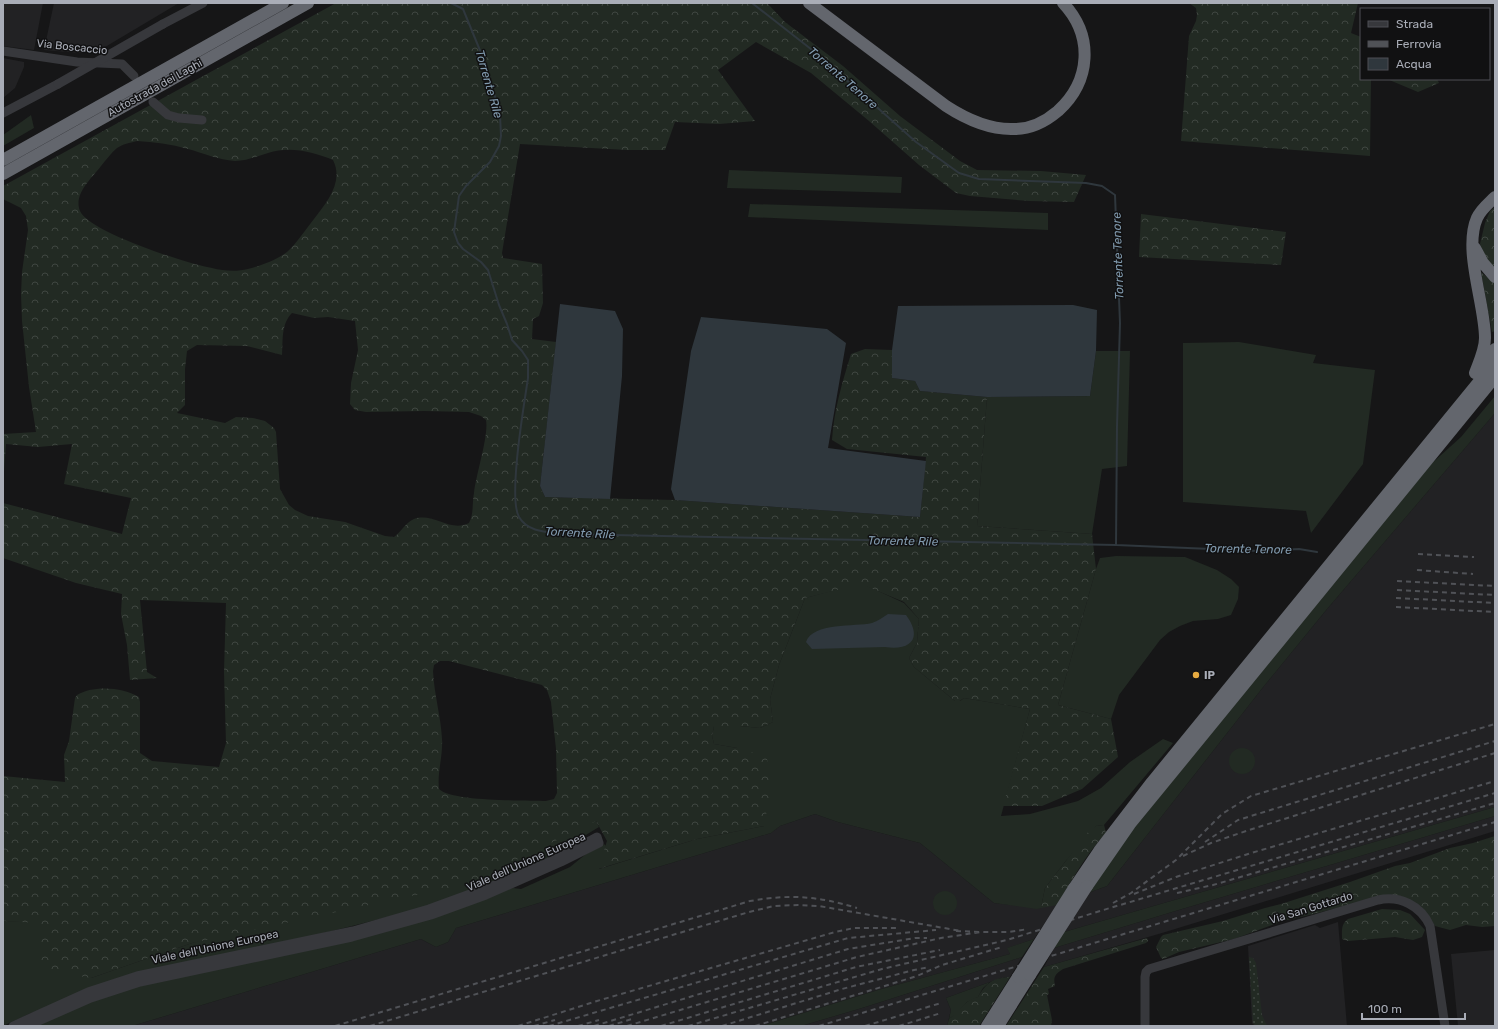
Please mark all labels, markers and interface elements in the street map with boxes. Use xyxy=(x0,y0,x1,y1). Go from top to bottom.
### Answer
legend xyxy=(1360,8,1490,80)
text: Strada xyxy=(1396,17,1433,31)
street label: Via Boscaccio xyxy=(36,37,108,57)
text: Ferrovia xyxy=(1396,37,1441,51)
water label: Torrente Tenore xyxy=(805,44,881,112)
water label: Torrente Rile xyxy=(473,48,506,120)
street label: Autostrada dei Laghi xyxy=(105,57,205,119)
text: Acqua xyxy=(1396,57,1432,71)
water label: Torrente Tenore xyxy=(1109,212,1127,300)
water label: Torrente Rile xyxy=(544,524,616,542)
water label: Torrente Rile xyxy=(868,533,939,549)
water label: Torrente Tenore xyxy=(1204,541,1292,557)
place label: IP xyxy=(1204,669,1216,682)
marker: IP xyxy=(1191,670,1201,680)
street label: Viale dell'Unione Europea xyxy=(464,830,588,894)
street label: Via San Gottardo xyxy=(1268,889,1354,927)
street label: Viale dell'Unione Europea xyxy=(150,927,280,967)
scale bar xyxy=(1362,995,1465,1021)
text: 100 m xyxy=(1368,1002,1402,1016)

